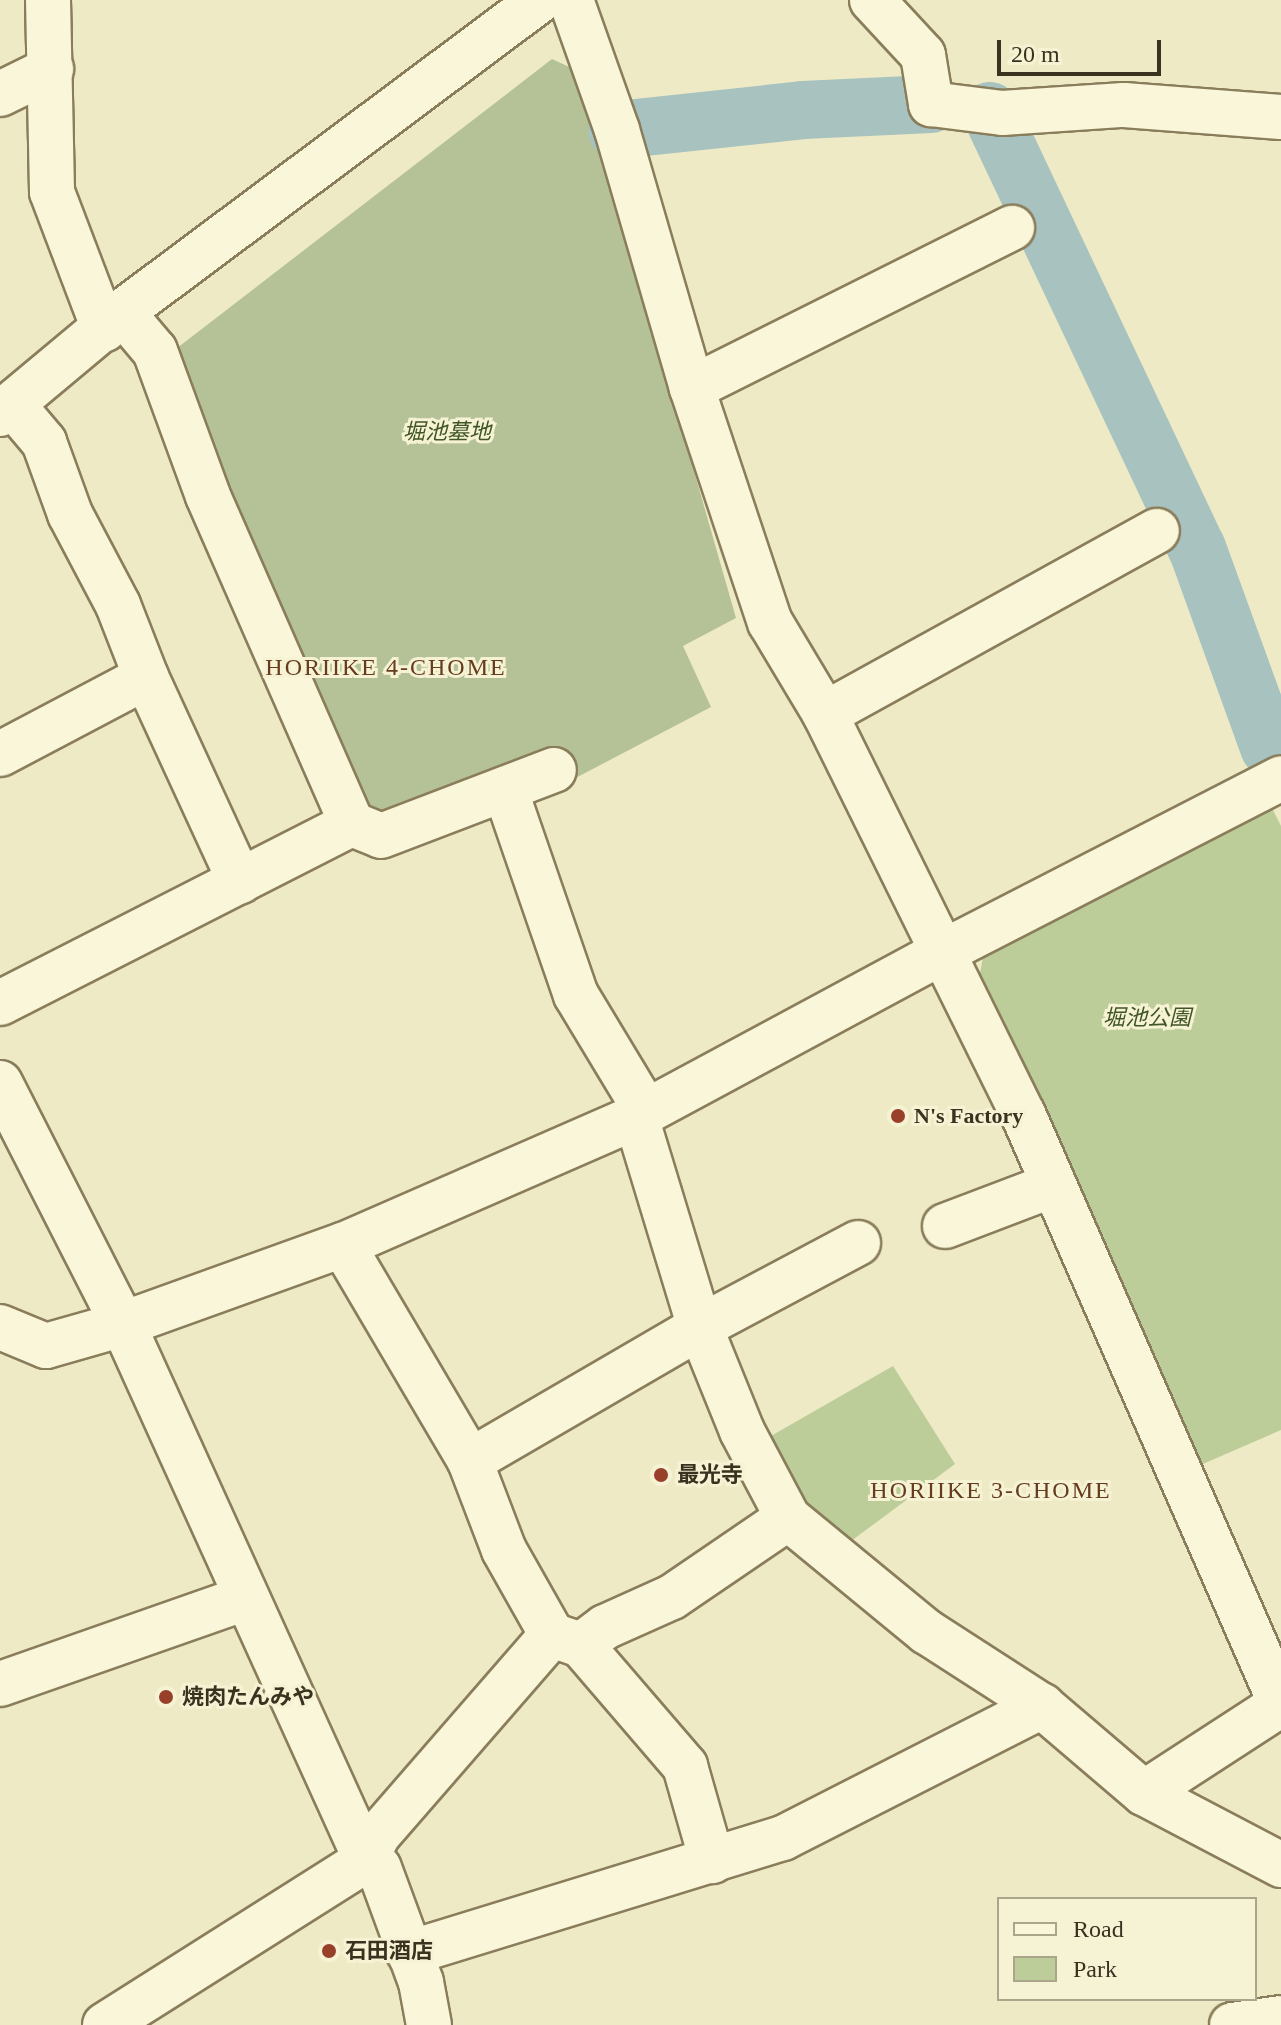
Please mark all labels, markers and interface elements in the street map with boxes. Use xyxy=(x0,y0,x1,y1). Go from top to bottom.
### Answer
scale bar xyxy=(1001,24,1165,74)
text: 20 m xyxy=(1011,41,1060,67)
park label: 堀池墓地 xyxy=(403,419,491,445)
district label: HORIIKE 4-CHOME xyxy=(265,654,507,682)
park label: 堀池公園 xyxy=(1103,1005,1191,1031)
place label: N's Factory xyxy=(914,1103,1023,1129)
marker: N's Factory xyxy=(889,1107,907,1125)
place label: 最光寺 xyxy=(677,1462,743,1488)
marker: 最光寺 xyxy=(652,1466,670,1484)
district label: HORIIKE 3-CHOME xyxy=(870,1477,1112,1505)
place label: 焼肉たんみや xyxy=(182,1684,314,1710)
marker: 焼肉たんみや xyxy=(157,1688,175,1706)
legend xyxy=(997,1897,1257,2001)
text: Road xyxy=(1073,1916,1124,1942)
place label: 石田酒店 xyxy=(345,1938,433,1964)
marker: 石田酒店 xyxy=(320,1942,338,1960)
text: Park xyxy=(1073,1956,1117,1982)

